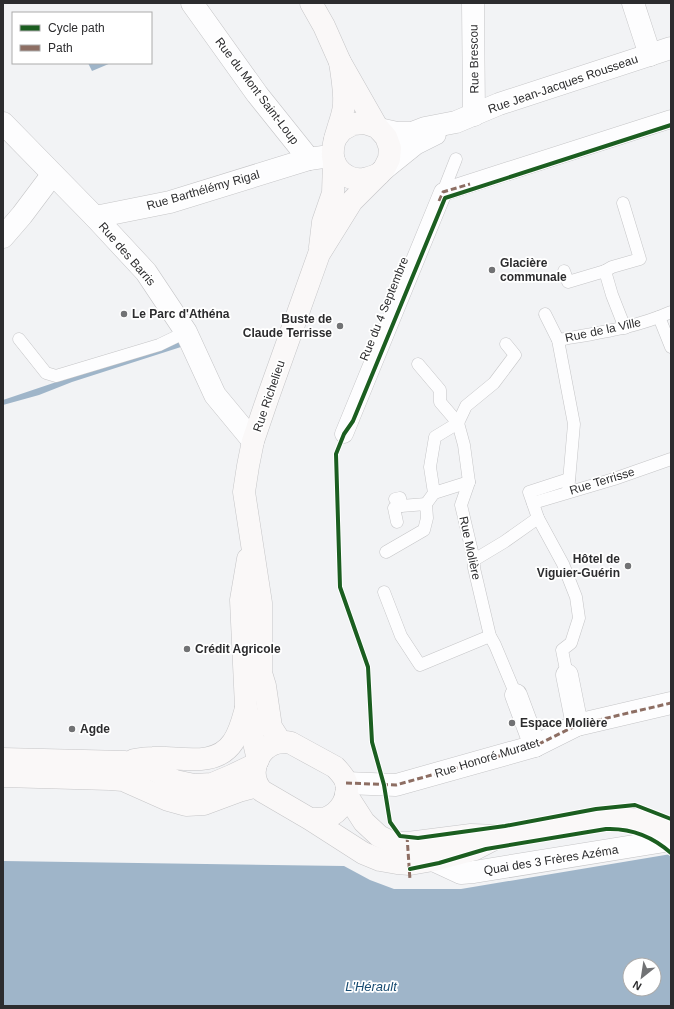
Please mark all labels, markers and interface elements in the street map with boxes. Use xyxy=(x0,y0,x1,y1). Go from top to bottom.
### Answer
legend xyxy=(12,12,152,64)
text: Cycle path xyxy=(48,21,105,35)
street label: Rue Brescou xyxy=(466,24,482,94)
street label: Rue du Mont Saint-Loup xyxy=(212,35,302,147)
text: Path xyxy=(48,41,73,55)
street label: Rue Jean-Jacques Rousseau xyxy=(486,52,640,116)
street label: Rue Barthélémy Rigal xyxy=(145,167,261,213)
street label: Rue des Barris xyxy=(96,219,158,289)
street label: Rue du 4 Septembre xyxy=(357,255,411,363)
place label: Glacière communale xyxy=(500,256,567,284)
marker: Glacière communale xyxy=(487,265,497,275)
place label: Le Parc d'Athéna xyxy=(132,307,230,321)
marker: Le Parc d'Athéna xyxy=(119,309,129,319)
place label: Buste de Claude Terrisse xyxy=(243,312,332,340)
street label: Rue de la Ville xyxy=(564,315,643,345)
marker: Buste de Claude Terrisse xyxy=(335,321,345,331)
street label: Rue Richelieu xyxy=(250,358,288,434)
street label: Rue Terrisse xyxy=(568,464,636,498)
street label: Rue Molière xyxy=(456,515,484,581)
place label: Hôtel de Viguier-Guérin xyxy=(537,552,620,580)
marker: Hôtel de Viguier-Guérin xyxy=(623,561,633,571)
place label: Crédit Agricole xyxy=(195,642,281,656)
marker: Crédit Agricole xyxy=(182,644,192,654)
place label: Espace Molière xyxy=(520,716,608,730)
marker: Espace Molière xyxy=(507,718,517,728)
place label: Agde xyxy=(80,722,110,736)
marker: Agde xyxy=(67,724,77,734)
street label: Rue Honoré Muratet xyxy=(433,735,542,781)
street label: Quai des 3 Frères Azéma xyxy=(483,842,620,878)
north arrow xyxy=(622,957,662,997)
text: N xyxy=(631,978,643,993)
water label: L'Hérault xyxy=(345,979,398,994)

